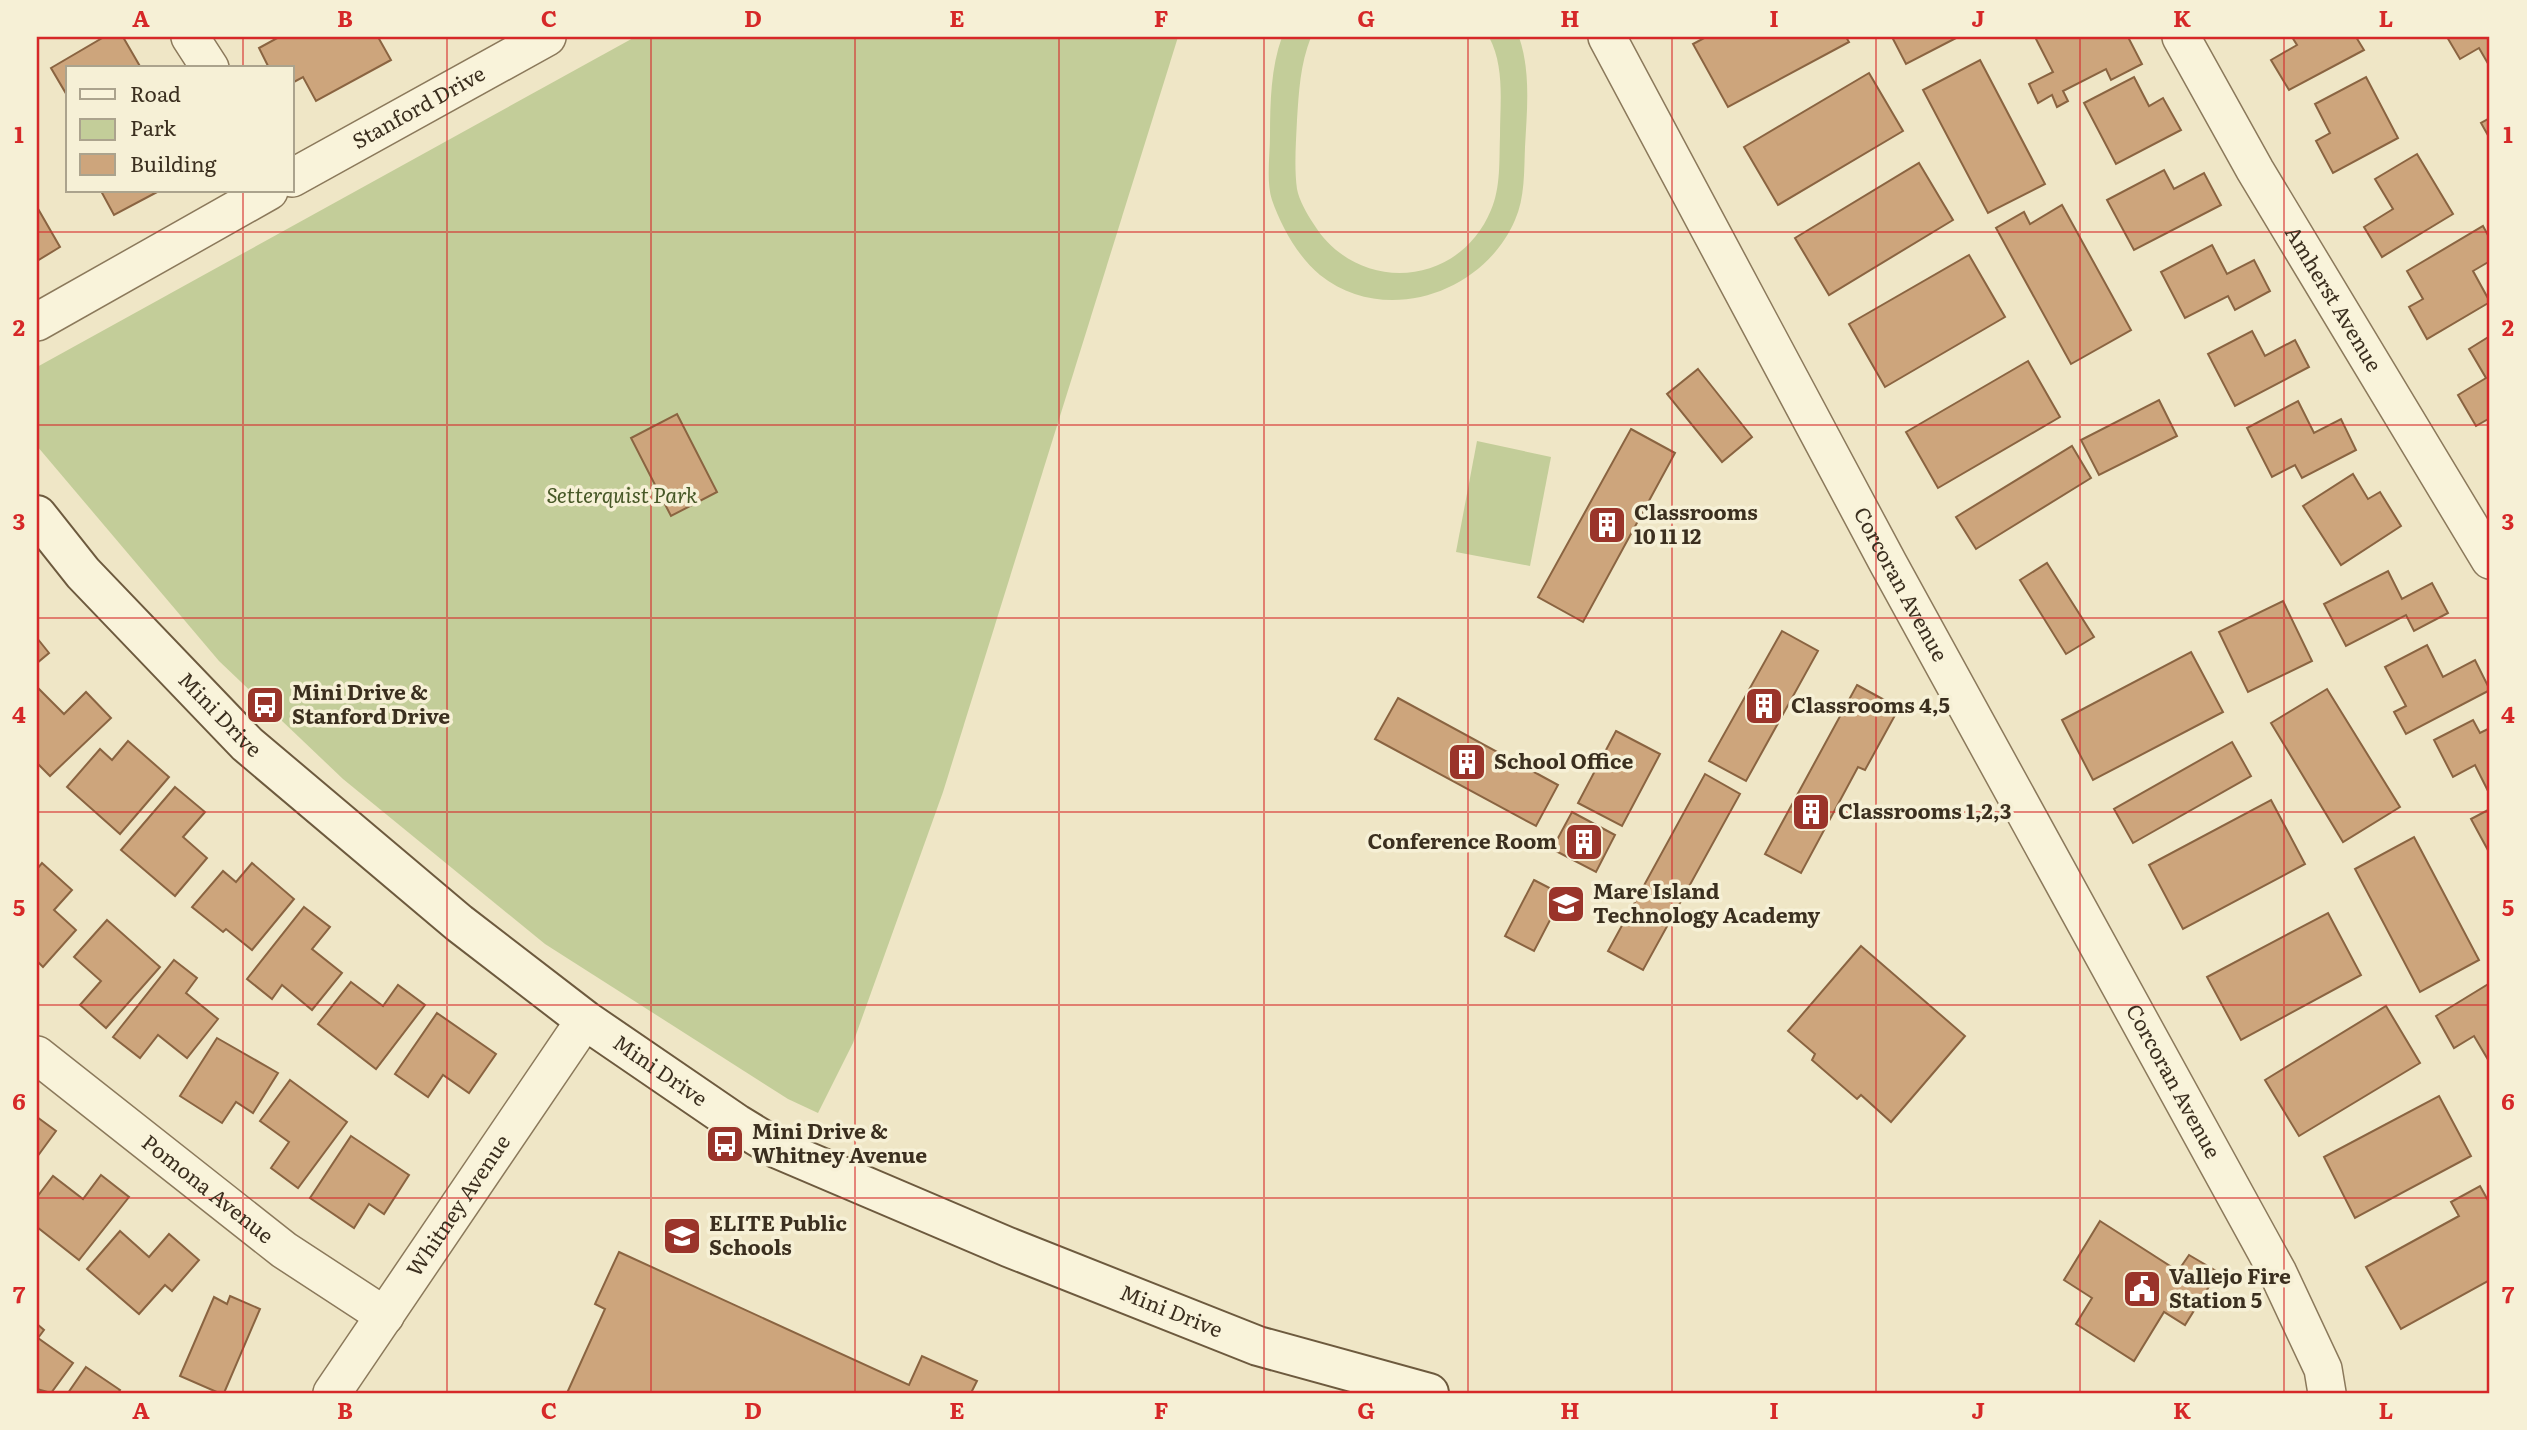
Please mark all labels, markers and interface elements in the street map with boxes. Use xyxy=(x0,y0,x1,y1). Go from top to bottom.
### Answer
text: A xyxy=(132,0,150,34)
text: B xyxy=(337,0,353,34)
text: C xyxy=(541,0,557,34)
text: D xyxy=(744,0,762,34)
text: E xyxy=(949,0,965,34)
text: F xyxy=(1154,0,1169,34)
text: G xyxy=(1357,0,1375,34)
text: H xyxy=(1560,0,1580,34)
text: I xyxy=(1769,0,1779,34)
text: J xyxy=(1971,0,1985,34)
text: K xyxy=(2173,0,2191,34)
text: L xyxy=(2379,0,2393,34)
street label: Stanford Drive xyxy=(346,56,490,155)
legend xyxy=(66,66,294,192)
text: Road xyxy=(130,77,181,108)
text: Park xyxy=(130,111,176,142)
text: 1 xyxy=(14,116,24,150)
text: 1 xyxy=(2503,116,2513,150)
text: Building xyxy=(130,147,217,178)
street label: Amherst Avenue xyxy=(2279,219,2391,377)
text: 2 xyxy=(13,309,25,343)
text: 2 xyxy=(2502,309,2514,343)
park label: Setterquist Park xyxy=(546,478,698,509)
place label: Classrooms 10 11 12 xyxy=(1634,495,1758,550)
street label: Corcoran Avenue xyxy=(1848,500,1957,666)
text: 3 xyxy=(13,503,25,537)
text: 3 xyxy=(2502,503,2514,537)
building icon: Classrooms 10 11 12 xyxy=(1586,504,1628,546)
street label: Mini Drive xyxy=(173,664,269,763)
place label: Mini Drive & Stanford Drive xyxy=(292,675,450,730)
bus stop icon: Mini Drive & Stanford Drive xyxy=(244,684,286,726)
building icon: Classrooms 4,5 xyxy=(1743,685,1785,727)
place label: Classrooms 4,5 xyxy=(1791,688,1950,719)
text: 4 xyxy=(12,696,26,730)
text: 4 xyxy=(2501,696,2515,730)
building icon: School Office xyxy=(1446,741,1488,783)
place label: School Office xyxy=(1494,744,1633,775)
building icon: Classrooms 1,2,3 xyxy=(1790,791,1832,833)
place label: Classrooms 1,2,3 xyxy=(1838,794,2011,825)
building icon: Conference Room xyxy=(1563,821,1605,863)
place label: Conference Room xyxy=(1368,824,1557,855)
place label: Mare Island Technology Academy xyxy=(1593,874,1820,929)
school or university icon: Mare Island Technology Academy xyxy=(1545,883,1587,925)
text: 5 xyxy=(13,889,25,923)
text: 5 xyxy=(2502,889,2514,923)
street label: Corcoran Avenue xyxy=(2120,998,2230,1163)
street label: Mini Drive xyxy=(608,1026,715,1112)
text: 6 xyxy=(12,1083,26,1117)
text: 6 xyxy=(2501,1083,2515,1117)
place label: Mini Drive & Whitney Avenue xyxy=(752,1114,927,1169)
bus stop icon: Mini Drive & Whitney Avenue xyxy=(704,1123,746,1165)
street label: Pomona Avenue xyxy=(136,1126,281,1249)
street label: Whitney Avenue xyxy=(397,1127,516,1282)
place label: ELITE Public Schools xyxy=(709,1206,847,1261)
school or university icon: ELITE Public Schools xyxy=(661,1215,703,1257)
place label: Vallejo Fire Station 5 xyxy=(2169,1259,2291,1314)
public building icon: Vallejo Fire Station 5 xyxy=(2121,1268,2163,1310)
street label: Mini Drive xyxy=(1116,1275,1228,1344)
text: 7 xyxy=(13,1276,26,1310)
text: 7 xyxy=(2502,1276,2515,1310)
text: A xyxy=(132,1392,150,1426)
text: B xyxy=(337,1392,353,1426)
text: C xyxy=(541,1392,557,1426)
text: D xyxy=(744,1392,762,1426)
text: E xyxy=(949,1392,965,1426)
text: F xyxy=(1154,1392,1169,1426)
text: G xyxy=(1357,1392,1375,1426)
text: H xyxy=(1560,1392,1580,1426)
text: I xyxy=(1769,1392,1779,1426)
text: J xyxy=(1971,1392,1985,1426)
text: K xyxy=(2173,1392,2191,1426)
text: L xyxy=(2379,1392,2393,1426)

